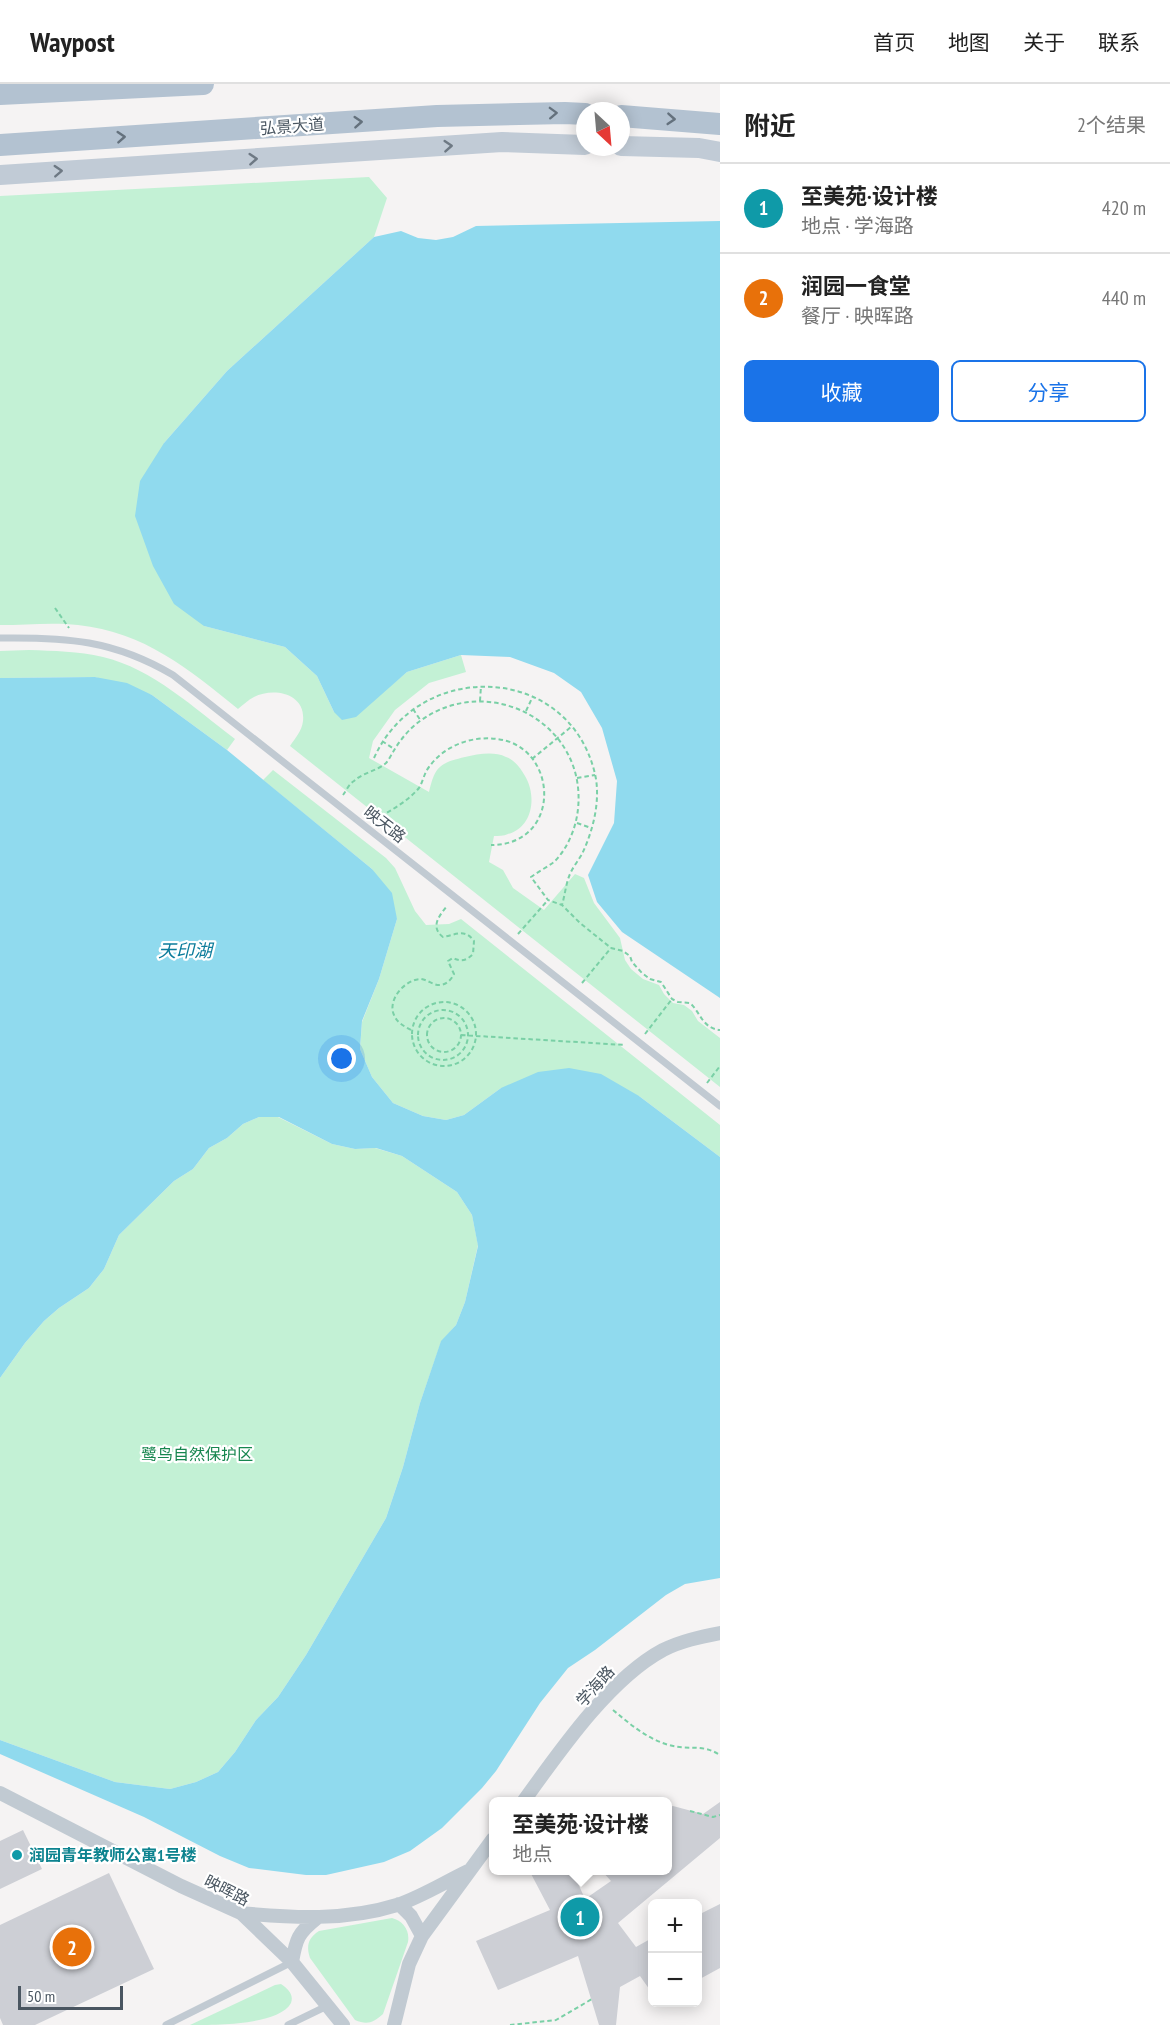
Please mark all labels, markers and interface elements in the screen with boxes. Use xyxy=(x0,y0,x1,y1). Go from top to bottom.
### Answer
text: Waypost xyxy=(30,23,115,60)
text: 首页 xyxy=(873,29,915,56)
text: 地图 xyxy=(948,29,990,56)
text: 关于 xyxy=(1023,29,1065,56)
text: 联系 xyxy=(1098,29,1140,56)
north arrow xyxy=(576,102,630,156)
one-way arrow xyxy=(548,107,557,119)
text: 附近 xyxy=(744,109,796,142)
text: 2个结果 xyxy=(1077,112,1146,138)
one-way arrow xyxy=(666,113,675,126)
street label: 弘景大道 xyxy=(259,114,325,138)
one-way arrow xyxy=(353,116,362,129)
one-way arrow xyxy=(117,131,126,144)
one-way arrow xyxy=(443,140,452,153)
one-way arrow xyxy=(248,152,257,165)
one-way arrow xyxy=(54,165,63,178)
text: 至美苑·设计楼 xyxy=(801,182,938,210)
text: 1 xyxy=(759,195,768,221)
text: 420 m xyxy=(1102,195,1146,221)
text: 地点 · 学海路 xyxy=(801,213,914,239)
text: 润园一食堂 xyxy=(801,272,911,300)
text: 2 xyxy=(759,285,768,311)
text: 440 m xyxy=(1102,285,1146,311)
text: 餐厅 · 映晖路 xyxy=(801,303,914,329)
button: 收藏 xyxy=(744,360,939,422)
button: 分享 xyxy=(951,360,1146,422)
street label: 映天路 xyxy=(360,801,410,847)
water label: 天印湖 xyxy=(158,939,215,962)
your location xyxy=(327,1044,356,1073)
park label: 鹭鸟自然保护区 xyxy=(141,1444,253,1464)
street label: 学海路 xyxy=(572,1661,618,1711)
popup xyxy=(489,1797,672,1875)
text: 至美苑·设计楼 xyxy=(512,1810,649,1838)
text: 地点 xyxy=(512,1841,552,1867)
place label: 润园青年教师公寓1号楼 xyxy=(29,1845,197,1865)
marker: 润园青年教师公寓1号楼 xyxy=(10,1848,24,1862)
street label: 映晖路 xyxy=(201,1870,253,1910)
pin: 1 xyxy=(560,1894,600,1940)
map controls xyxy=(648,1899,702,2007)
button: + xyxy=(648,1899,702,1953)
pin: 2 xyxy=(52,1924,92,1970)
button: − xyxy=(648,1953,702,2007)
scale bar xyxy=(18,1983,123,2010)
text: 50 m xyxy=(27,1986,55,2006)

